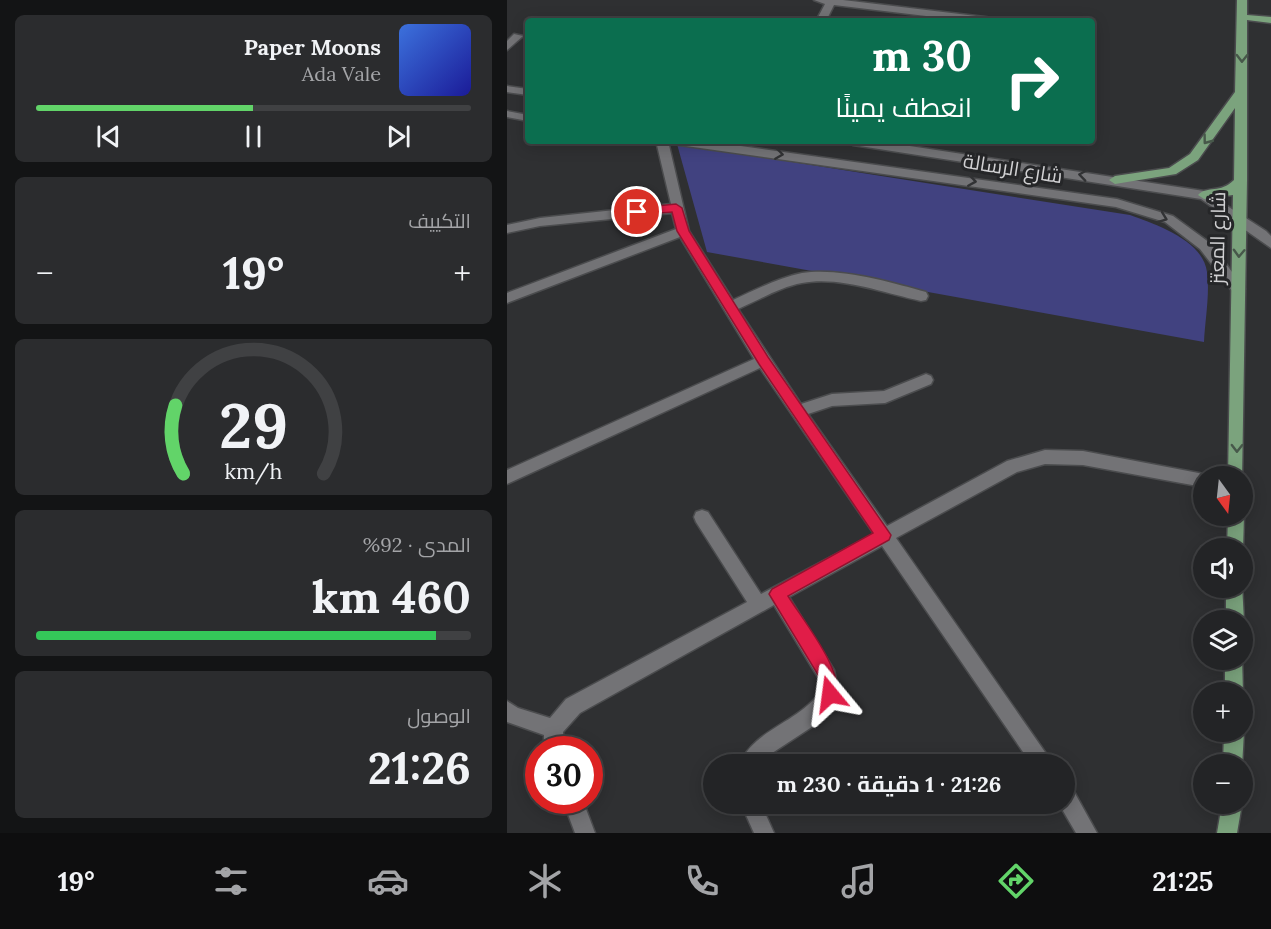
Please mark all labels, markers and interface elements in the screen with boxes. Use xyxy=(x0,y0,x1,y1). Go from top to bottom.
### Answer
text: 30 m xyxy=(872,29,972,83)
text: Paper Moons xyxy=(244,33,381,61)
icon: right xyxy=(993,42,1071,120)
one-way arrow xyxy=(1236,54,1248,63)
text: Ada Vale xyxy=(302,61,381,86)
text: انعطف يمينًا xyxy=(835,90,972,124)
icon: previous xyxy=(92,120,125,153)
icon: pause xyxy=(237,120,270,153)
icon: next xyxy=(382,120,415,153)
one-way arrow xyxy=(1203,133,1214,144)
one-way arrow xyxy=(774,148,783,160)
street label: شارع الرسالة xyxy=(961,148,1065,190)
one-way arrow xyxy=(1079,170,1088,182)
one-way arrow xyxy=(967,175,976,187)
pin xyxy=(611,186,662,237)
street label: شارع المعتز xyxy=(1204,191,1232,286)
icon: arrive xyxy=(620,195,653,228)
text: التكييف xyxy=(408,208,471,233)
one-way arrow xyxy=(1157,210,1167,223)
text: 19° xyxy=(223,244,284,301)
one-way arrow xyxy=(1233,249,1246,258)
text: − xyxy=(36,252,54,294)
text: + xyxy=(453,252,471,294)
text: 29 xyxy=(219,385,288,465)
one-way arrow xyxy=(1230,444,1243,453)
text: km/h xyxy=(225,457,283,485)
north arrow xyxy=(1193,466,1253,526)
map controls xyxy=(1193,466,1253,814)
text: المدى · 92% xyxy=(363,532,471,557)
button: sound xyxy=(1193,538,1253,598)
text: 460 km xyxy=(312,568,471,625)
button: layers xyxy=(1193,610,1253,670)
position arrow xyxy=(798,662,862,726)
button: + xyxy=(1193,682,1253,742)
text: الوصول xyxy=(407,703,471,728)
speed limit sign: 30 xyxy=(525,736,603,814)
text: 21:26 xyxy=(368,739,471,796)
button: − xyxy=(1193,754,1253,814)
text: 21:26 · 1 دقيقة · 230 m xyxy=(777,770,1001,798)
icon: filters xyxy=(210,860,252,902)
icon: car xyxy=(367,860,409,902)
icon: climate xyxy=(524,860,566,902)
icon: phone xyxy=(681,860,723,902)
icon: music xyxy=(838,860,880,902)
icon: directions xyxy=(995,860,1037,902)
text: 19° xyxy=(58,864,94,898)
text: 21:25 xyxy=(1152,864,1213,898)

